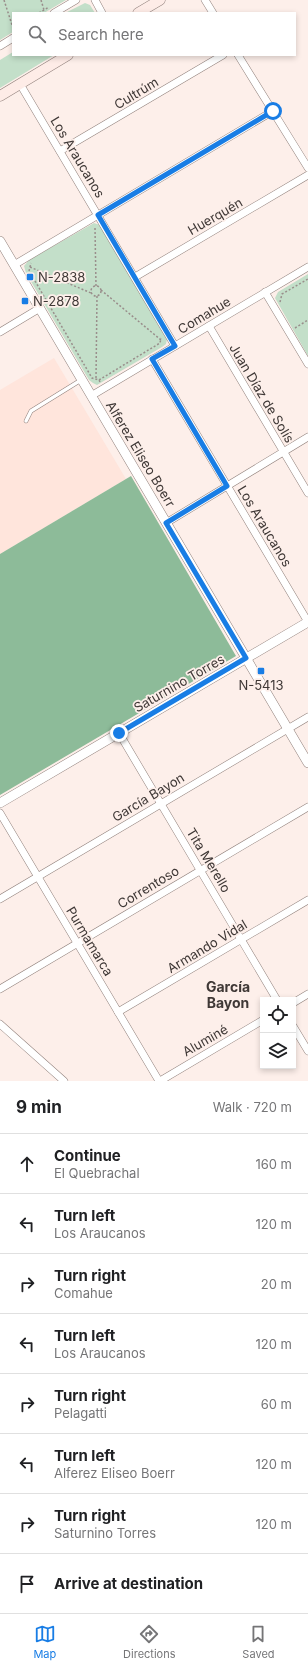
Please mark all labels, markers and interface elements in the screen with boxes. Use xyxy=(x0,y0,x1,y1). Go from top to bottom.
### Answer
search box xyxy=(12,12,296,56)
icon: search xyxy=(26,23,48,45)
text: Search here xyxy=(58,25,144,44)
street label: Cultrúm xyxy=(111,74,161,112)
route start xyxy=(264,102,282,120)
street label: Los Araucanos xyxy=(48,114,109,201)
street label: Huerquén xyxy=(185,194,245,238)
place label: N-2838 xyxy=(38,269,85,285)
marker: N-2838 xyxy=(25,272,35,282)
place label: N-2878 xyxy=(33,293,80,309)
street label: Comahue xyxy=(175,293,233,337)
marker: N-2878 xyxy=(20,296,30,306)
street label: Juan Díaz de Solís xyxy=(226,340,298,446)
street label: Alferez Eliseo Boerr xyxy=(103,398,179,510)
street label: Los Araucanos xyxy=(235,483,296,570)
street label: Saturnino Torres xyxy=(131,650,227,715)
marker: N-5413 xyxy=(256,666,266,676)
place label: N-5413 xyxy=(238,677,284,693)
route end xyxy=(110,724,128,742)
street label: García Bayon xyxy=(109,769,187,825)
street label: Tita Merello xyxy=(183,825,235,895)
street label: Correntoso xyxy=(114,862,182,912)
street label: Purmamarca xyxy=(63,903,117,979)
street label: Armando Vidal xyxy=(164,916,250,976)
district label: García Bayon xyxy=(206,978,250,1011)
map controls xyxy=(260,997,296,1069)
button: locate xyxy=(260,997,296,1033)
street label: Aluminé xyxy=(180,1021,230,1059)
button: layers xyxy=(260,1033,296,1069)
text: 9 min xyxy=(16,1097,62,1117)
text: Walk · 720 m xyxy=(213,1099,292,1115)
text: Continue xyxy=(54,1146,121,1165)
icon: ahead xyxy=(16,1153,38,1175)
text: 160 m xyxy=(255,1156,292,1172)
text: El Quebrachal xyxy=(54,1165,140,1181)
text: Turn left xyxy=(54,1206,115,1225)
icon: left xyxy=(16,1213,38,1235)
text: 120 m xyxy=(256,1216,292,1232)
text: Los Araucanos xyxy=(54,1225,146,1241)
text: Turn right xyxy=(54,1266,126,1285)
icon: right xyxy=(16,1273,38,1295)
text: 20 m xyxy=(261,1276,292,1292)
text: Comahue xyxy=(54,1285,113,1301)
text: Turn left xyxy=(54,1326,115,1345)
icon: left xyxy=(16,1333,38,1355)
text: 120 m xyxy=(256,1336,292,1352)
text: Los Araucanos xyxy=(54,1345,146,1361)
text: Turn right xyxy=(54,1386,126,1405)
icon: right xyxy=(16,1393,38,1415)
text: 60 m xyxy=(261,1396,292,1412)
text: Pelagatti xyxy=(54,1405,107,1421)
text: Turn left xyxy=(54,1446,115,1465)
icon: left xyxy=(16,1453,38,1475)
text: 120 m xyxy=(256,1456,292,1472)
text: Alferez Eliseo Boerr xyxy=(54,1465,175,1481)
text: Turn right xyxy=(54,1506,126,1525)
icon: right xyxy=(16,1513,38,1535)
text: 120 m xyxy=(256,1516,292,1532)
text: Saturnino Torres xyxy=(54,1525,156,1541)
icon: arrive xyxy=(16,1573,38,1595)
text: Arrive at destination xyxy=(54,1574,203,1593)
tab: Map xyxy=(33,1623,56,1661)
tab: Directions xyxy=(123,1623,176,1661)
tab: Saved xyxy=(242,1623,275,1661)

